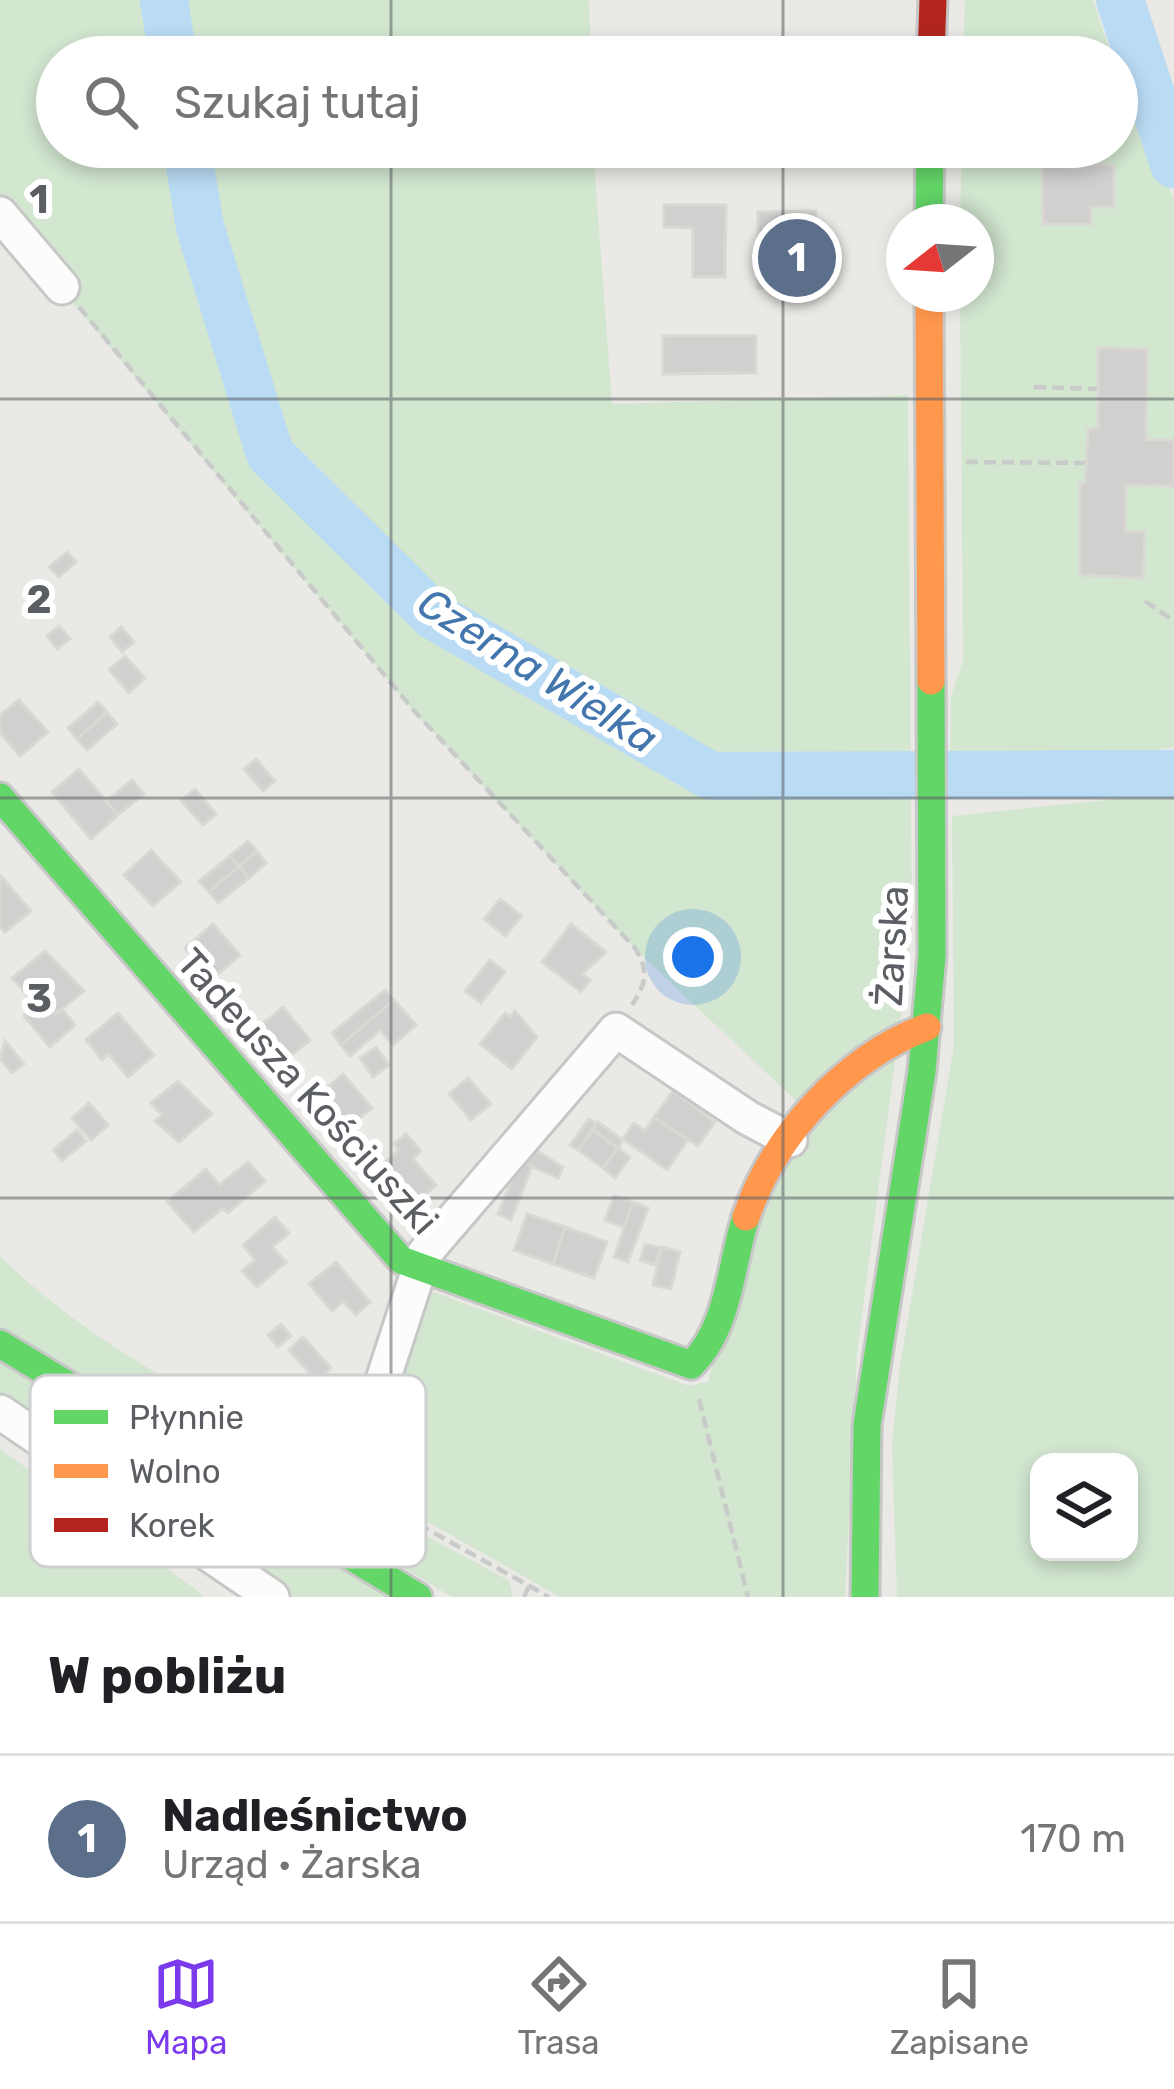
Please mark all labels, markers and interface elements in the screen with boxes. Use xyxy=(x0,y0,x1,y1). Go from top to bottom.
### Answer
search box xyxy=(36,36,1138,168)
icon: search xyxy=(78,69,144,135)
text: Szukaj tutaj xyxy=(174,76,421,129)
text: 1 xyxy=(29,177,49,223)
north arrow xyxy=(886,204,994,312)
pin: 1 xyxy=(758,213,836,303)
text: 2 xyxy=(26,577,52,623)
water label: Czerna Wielka xyxy=(409,577,666,764)
street label: Żarska xyxy=(866,884,918,1008)
your location xyxy=(663,927,723,987)
street label: Tadeusza Kościuszki xyxy=(167,939,448,1244)
text: 3 xyxy=(26,976,52,1022)
legend xyxy=(30,1375,426,1567)
text: Płynnie xyxy=(129,1398,244,1437)
text: Wolno xyxy=(129,1452,221,1491)
map controls xyxy=(1030,1453,1138,1561)
button: layers xyxy=(1030,1453,1138,1561)
text: Korek xyxy=(129,1506,215,1545)
text: W pobliżu xyxy=(48,1645,286,1706)
text: Nadleśnictwo xyxy=(162,1789,468,1842)
text: 1 xyxy=(77,1816,97,1862)
text: 170 m xyxy=(1020,1816,1126,1862)
text: Urząd · Żarska xyxy=(162,1842,422,1888)
tab: Mapa xyxy=(145,1951,227,2062)
tab: Trasa xyxy=(518,1951,600,2062)
tab: Zapisane xyxy=(890,1951,1029,2062)

